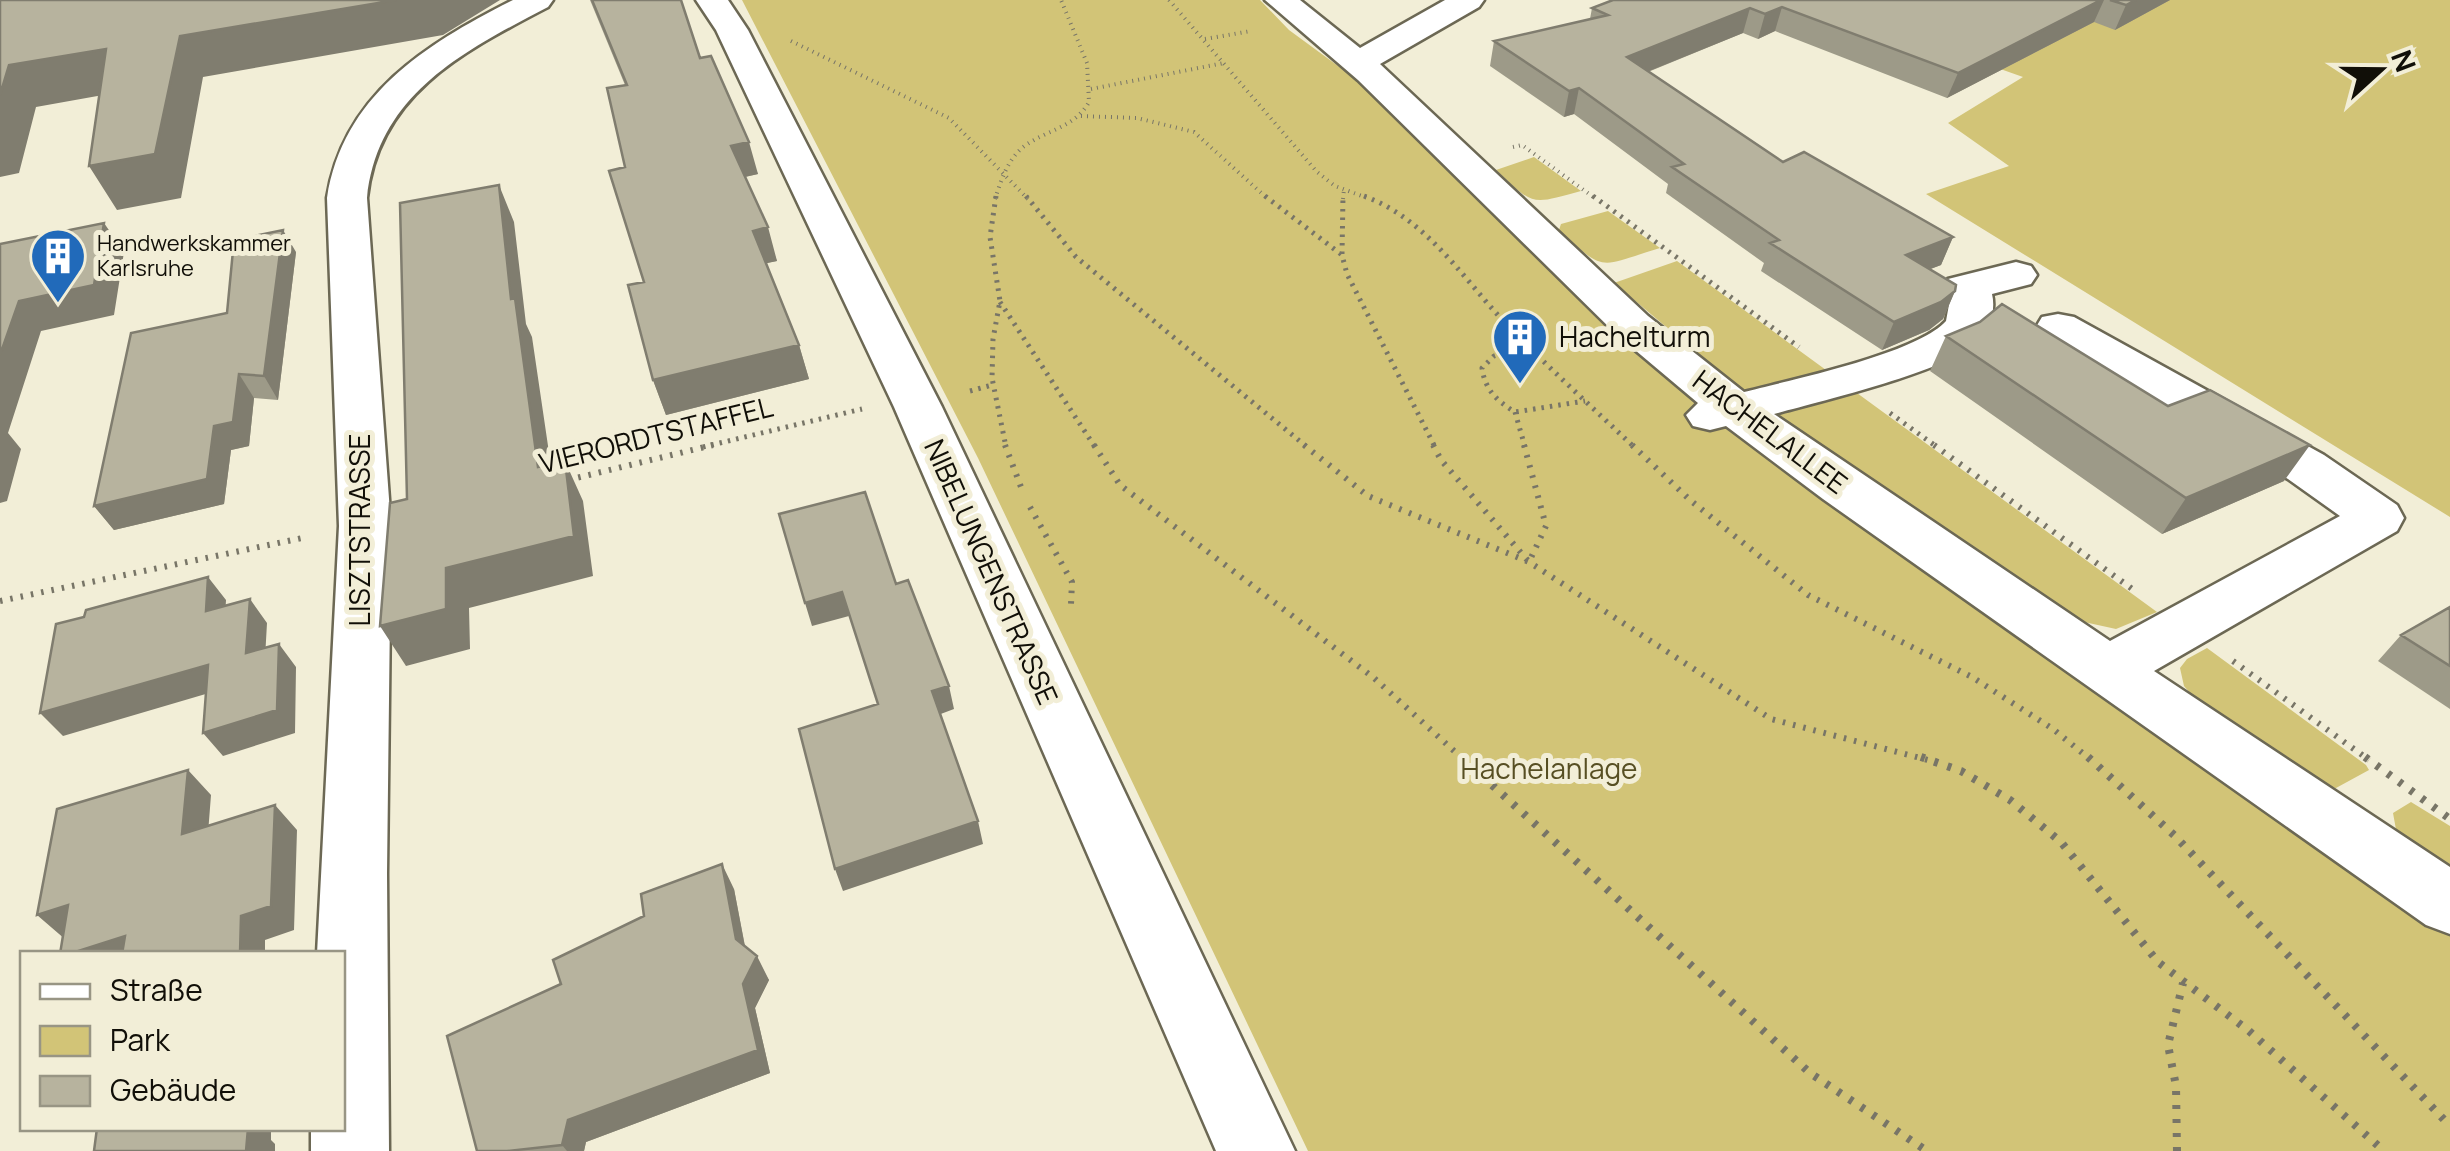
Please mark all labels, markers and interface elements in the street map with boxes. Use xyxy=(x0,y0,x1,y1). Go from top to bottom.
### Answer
north arrow xyxy=(2330,20,2430,120)
text: N xyxy=(2383,44,2426,77)
building icon: Handwerkskammer Karlsruhe xyxy=(28,226,88,305)
place label: Handwerkskammer Karlsruhe xyxy=(97,228,291,283)
building icon: Hachelturm xyxy=(1490,307,1550,386)
place label: Hachelturm xyxy=(1559,317,1710,355)
street label: HACHELALLEE xyxy=(1686,361,1856,502)
street label: VIERORDTSTAFFEL xyxy=(535,387,777,481)
street label: NIBELUNGENSTRASSE xyxy=(916,433,1068,710)
street label: LISZTSTRASSE xyxy=(340,434,378,626)
park label: Hachelanlage xyxy=(1461,749,1637,787)
legend xyxy=(20,951,345,1131)
text: Straße xyxy=(110,969,203,1010)
text: Park xyxy=(110,1019,171,1060)
text: Gebäude xyxy=(110,1069,236,1110)

